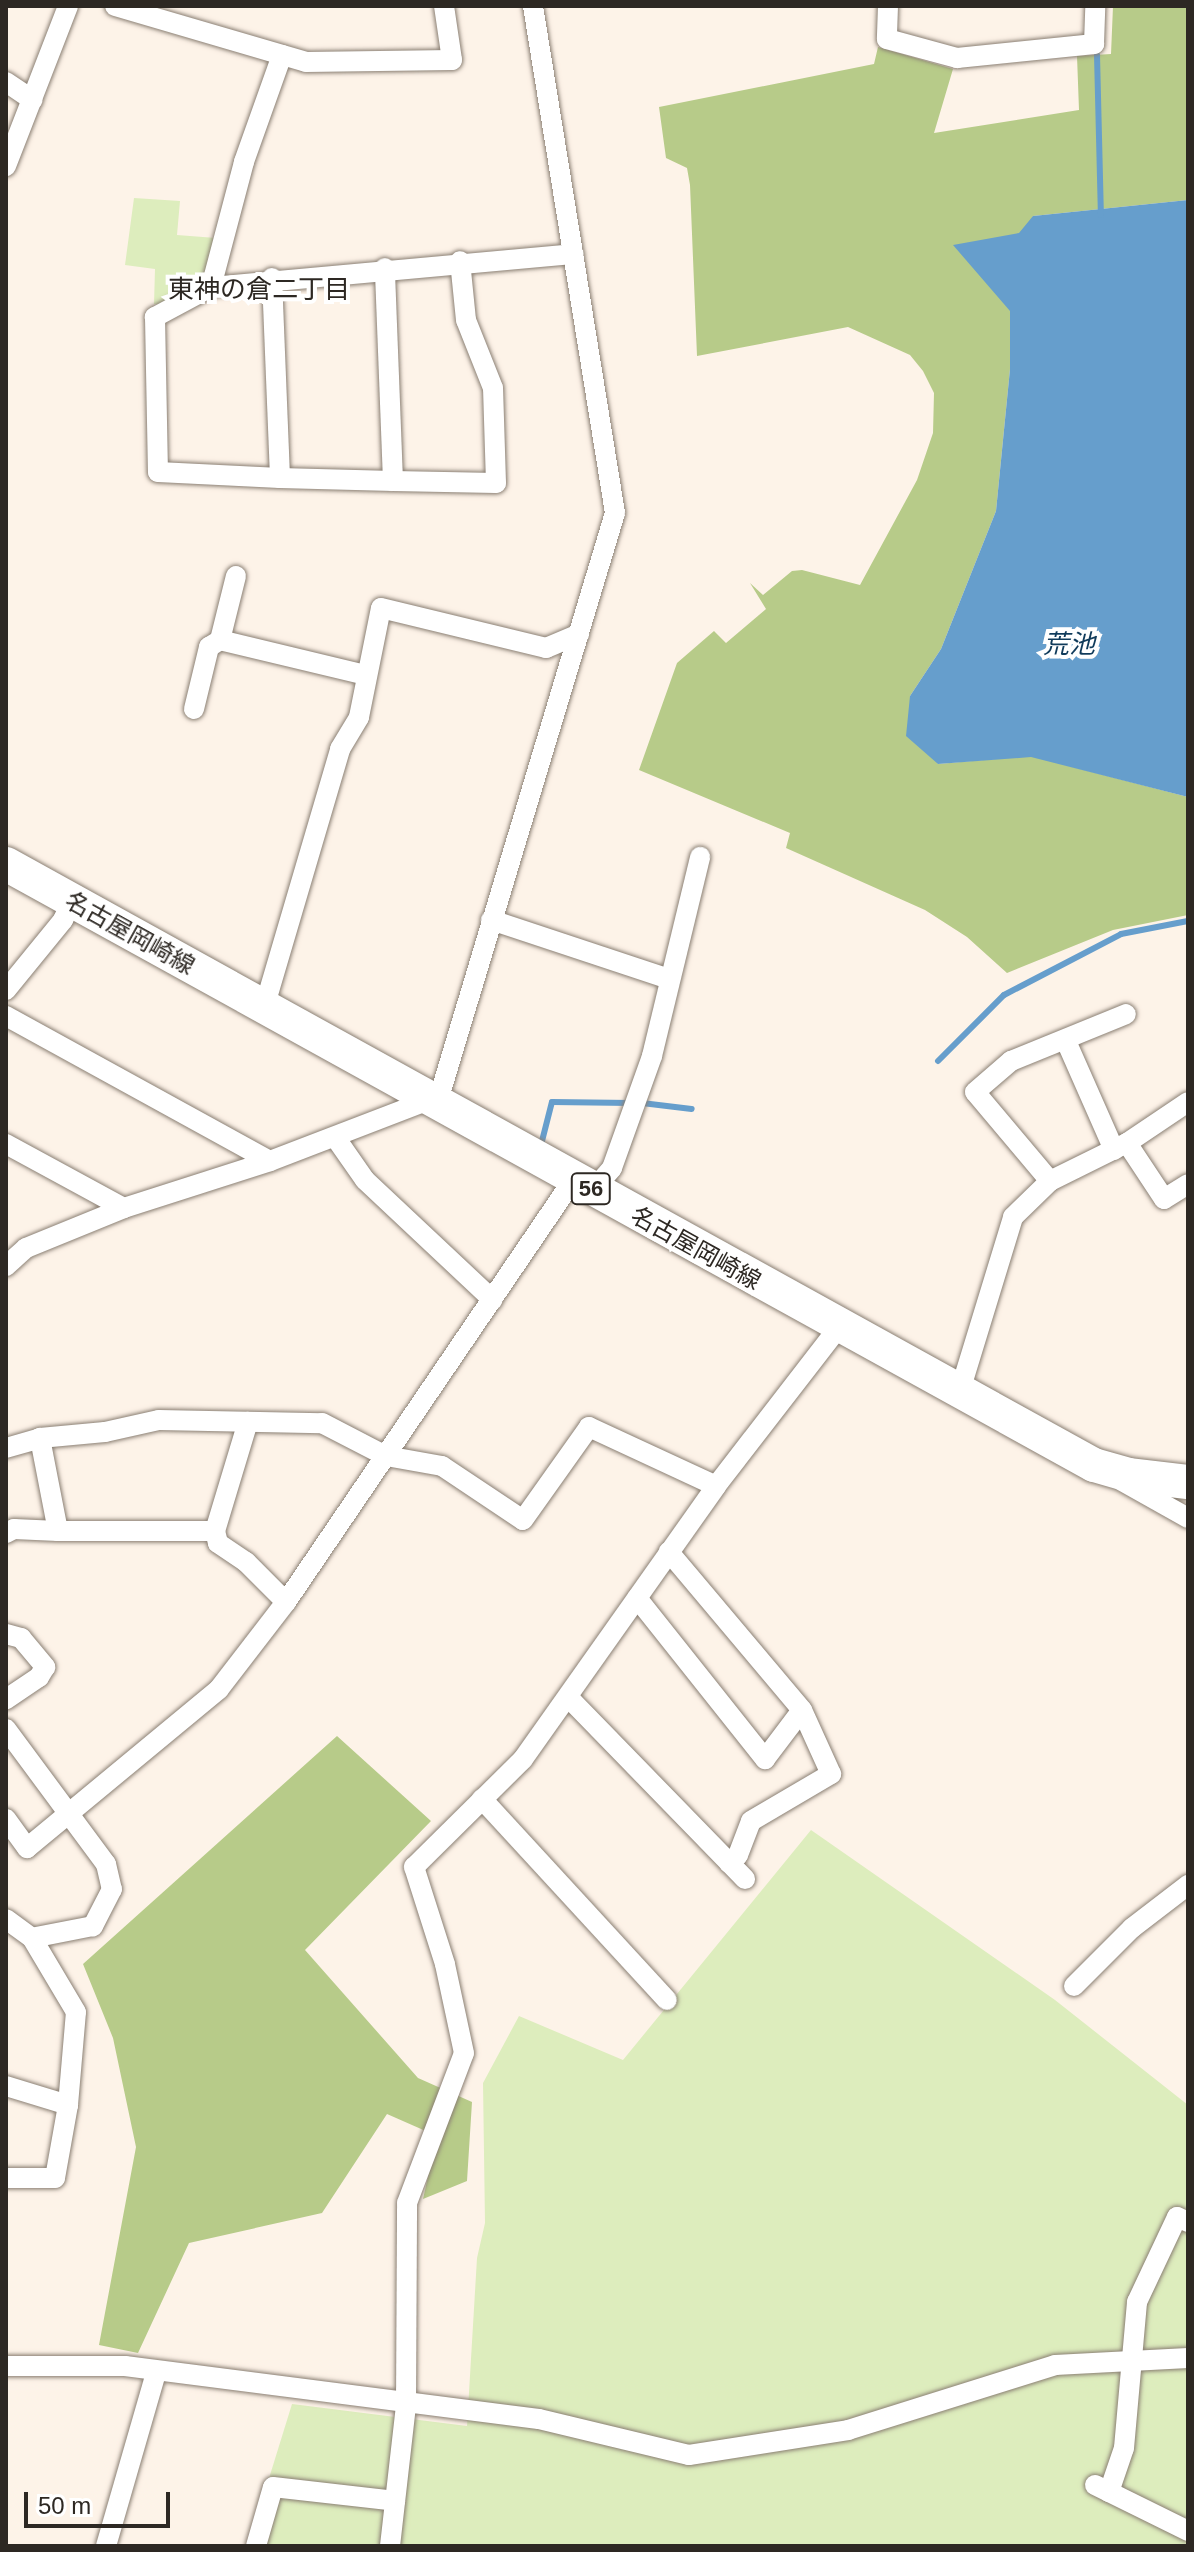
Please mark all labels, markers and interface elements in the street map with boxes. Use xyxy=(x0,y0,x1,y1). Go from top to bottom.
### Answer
district label: 東神の倉二丁目 xyxy=(168,274,350,306)
water label: 荒池 xyxy=(1043,629,1095,661)
street label: 名古屋岡崎線 xyxy=(60,885,200,981)
road number: 56 xyxy=(569,1171,613,1207)
street label: 名古屋岡崎線 xyxy=(626,1200,766,1296)
scale bar xyxy=(28,2476,174,2526)
text: 50 m xyxy=(38,2492,91,2519)

